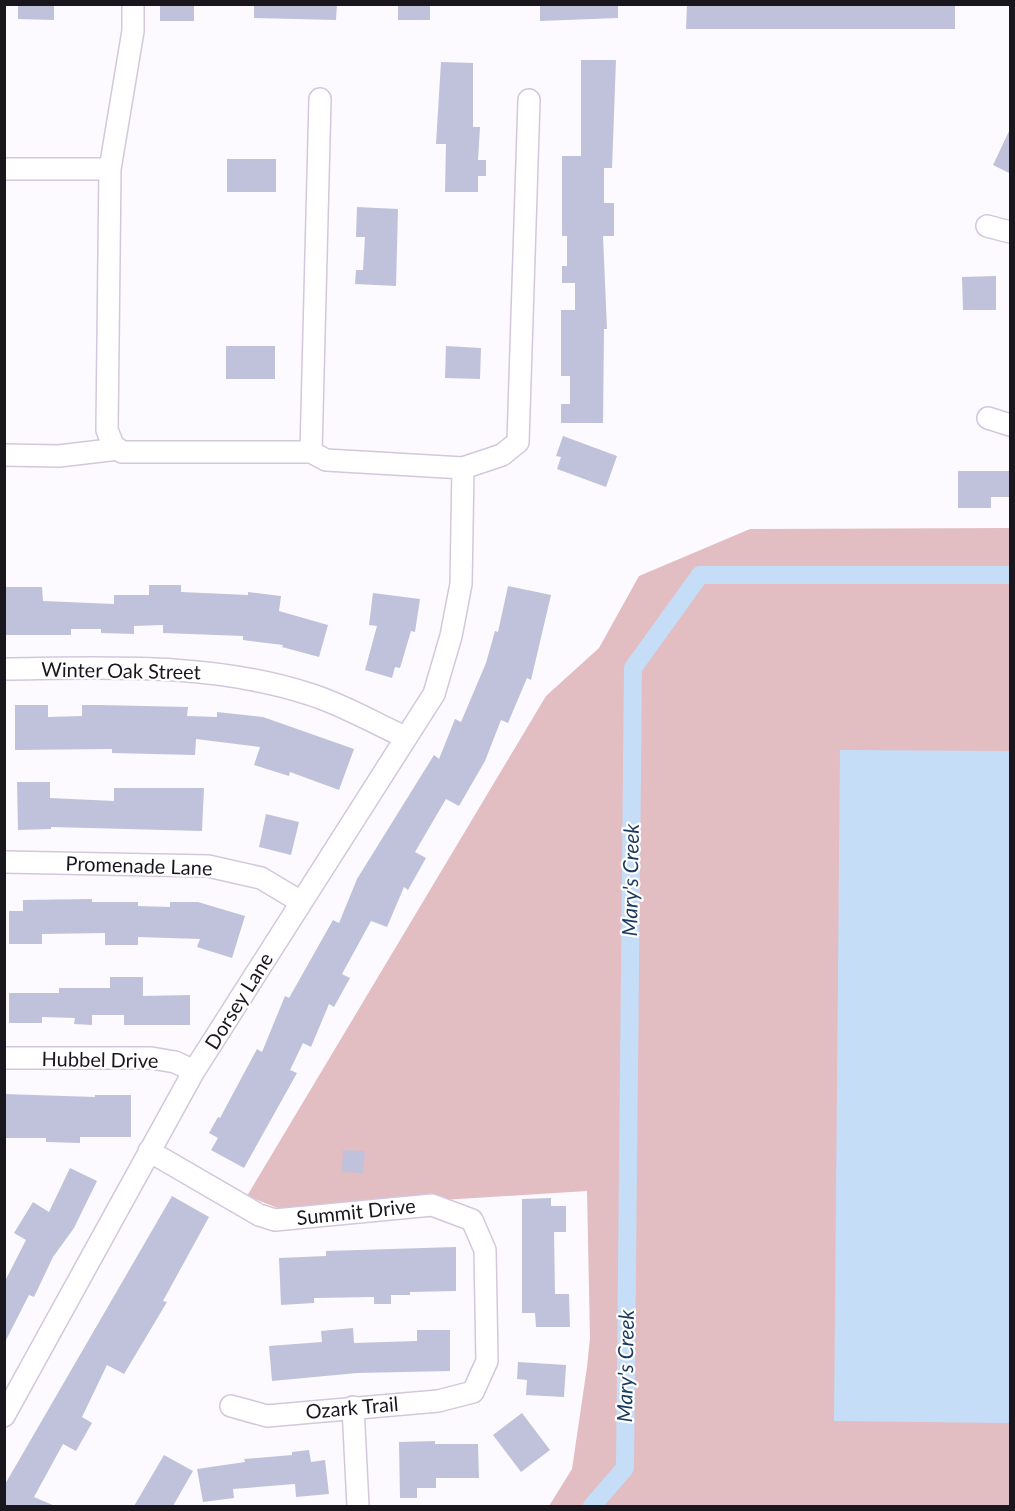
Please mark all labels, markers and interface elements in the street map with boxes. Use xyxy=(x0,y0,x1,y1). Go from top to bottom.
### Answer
street label: Winter Oak Street xyxy=(41,657,201,683)
water label: Mary's Creek xyxy=(616,822,643,937)
street label: Promenade Lane xyxy=(65,850,213,880)
street label: Dorsey Lane xyxy=(199,948,277,1053)
street label: Hubbel Drive xyxy=(41,1046,159,1072)
street label: Summit Drive xyxy=(295,1193,417,1229)
water label: Mary's Creek xyxy=(611,1308,638,1423)
street label: Ozark Trail xyxy=(305,1391,399,1423)

